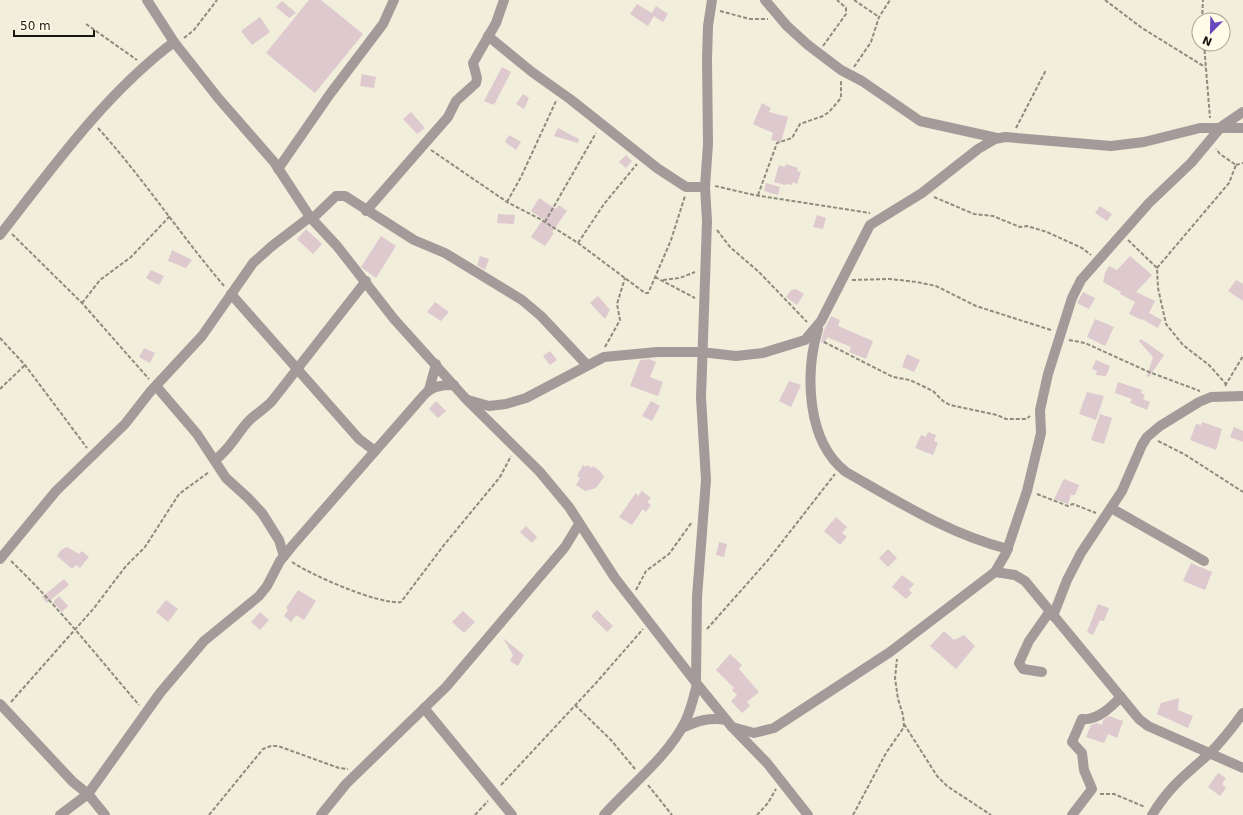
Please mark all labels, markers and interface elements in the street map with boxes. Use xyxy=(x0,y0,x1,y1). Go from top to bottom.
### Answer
scale bar xyxy=(14,12,94,38)
north arrow xyxy=(1191,12,1231,52)
text: 50 m xyxy=(20,19,51,33)
text: N xyxy=(1201,33,1214,49)

